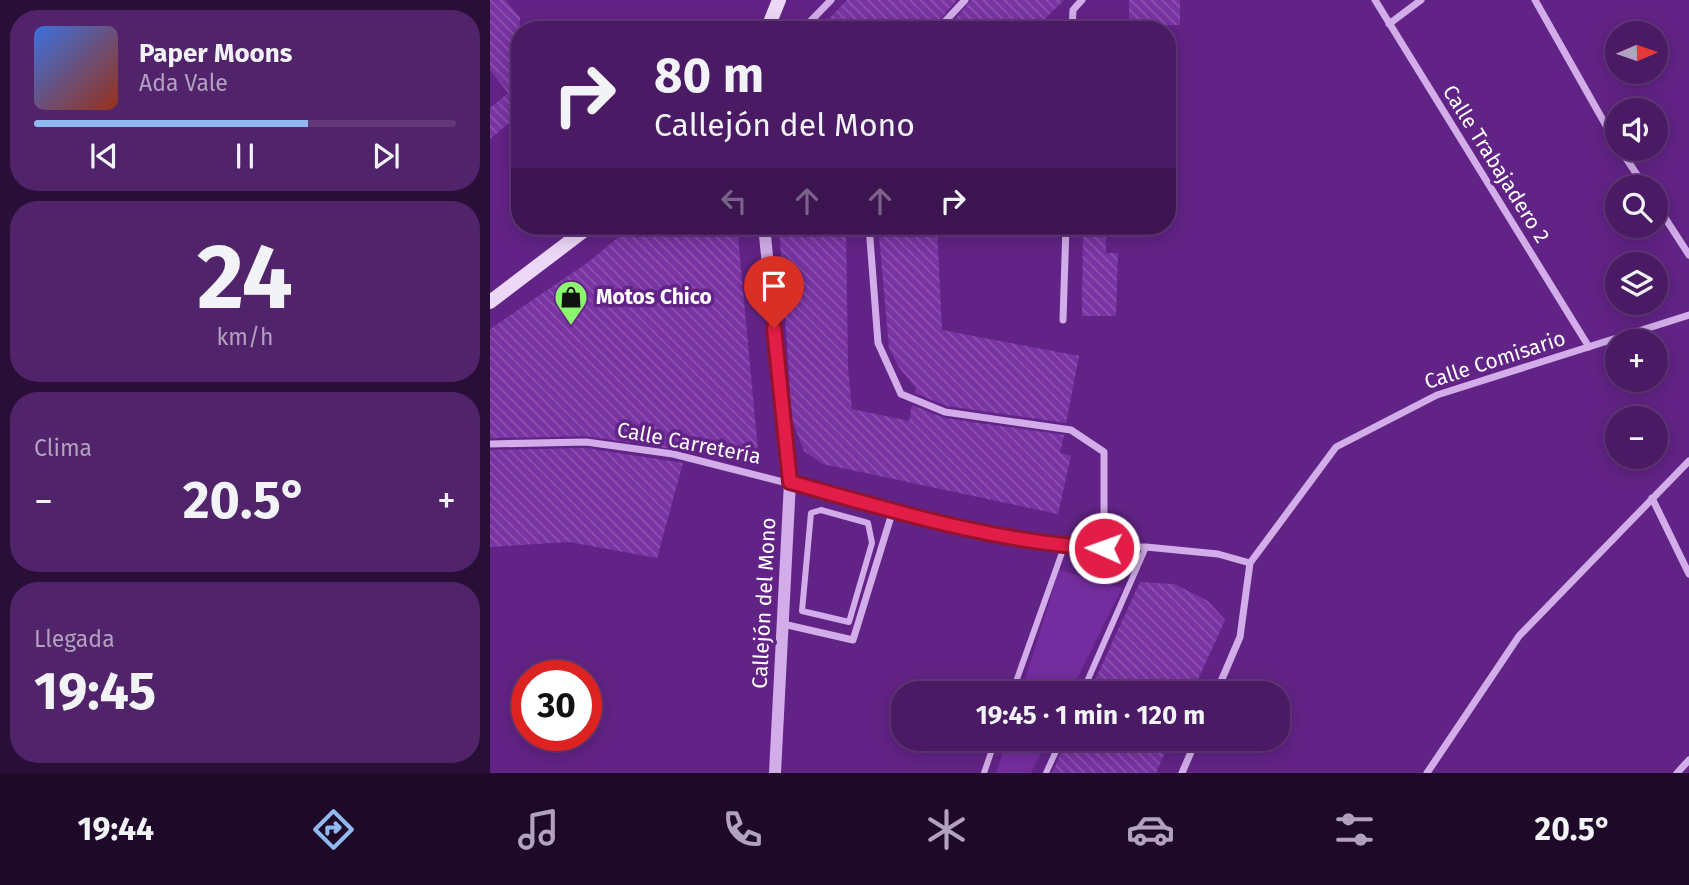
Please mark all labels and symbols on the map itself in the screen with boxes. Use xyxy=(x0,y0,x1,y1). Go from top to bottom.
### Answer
north arrow xyxy=(1605,21,1668,84)
street label: Calle Trabajadero 2 xyxy=(1437,80,1555,248)
pin xyxy=(744,256,804,328)
shop icon: Motos Chico xyxy=(552,278,590,327)
place label: Motos Chico xyxy=(596,284,712,310)
street label: Calle Comisario xyxy=(1421,325,1569,395)
street label: Calle Carretería xyxy=(615,416,763,470)
position arrow xyxy=(1067,511,1141,585)
street label: Callejón del Mono xyxy=(747,517,781,689)
speed limit sign: 30 xyxy=(511,660,602,751)

